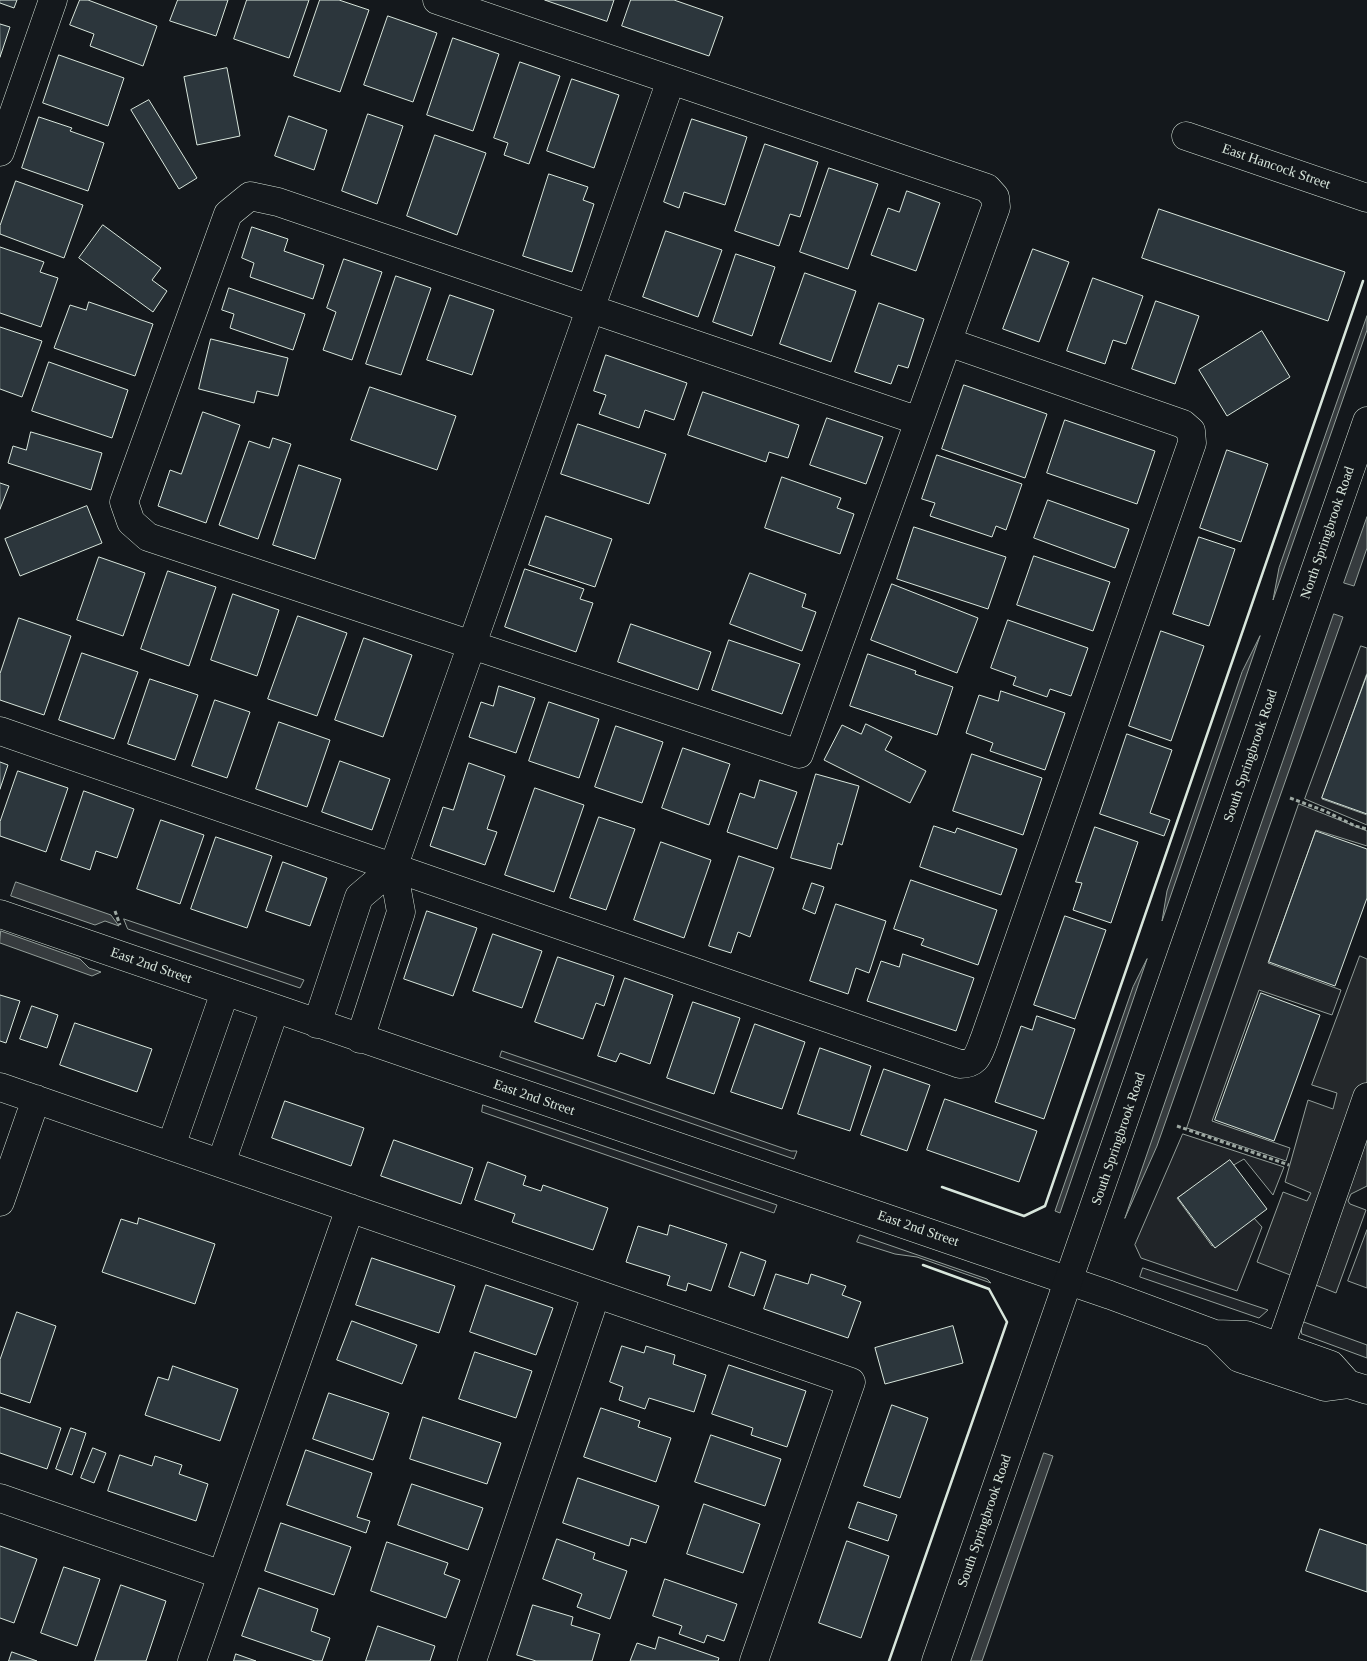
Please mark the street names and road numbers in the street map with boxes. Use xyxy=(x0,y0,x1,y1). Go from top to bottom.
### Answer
street label: East Hancock Street xyxy=(1220,141,1332,193)
street label: North Springbrook Road xyxy=(1297,464,1359,602)
street label: South Springbrook Road xyxy=(1220,687,1282,825)
street label: East 2nd Street xyxy=(108,944,194,988)
street label: South Springbrook Road xyxy=(1088,1070,1150,1208)
street label: East 2nd Street xyxy=(491,1076,577,1120)
street label: East 2nd Street xyxy=(875,1207,961,1251)
street label: South Springbrook Road xyxy=(954,1452,1016,1590)

